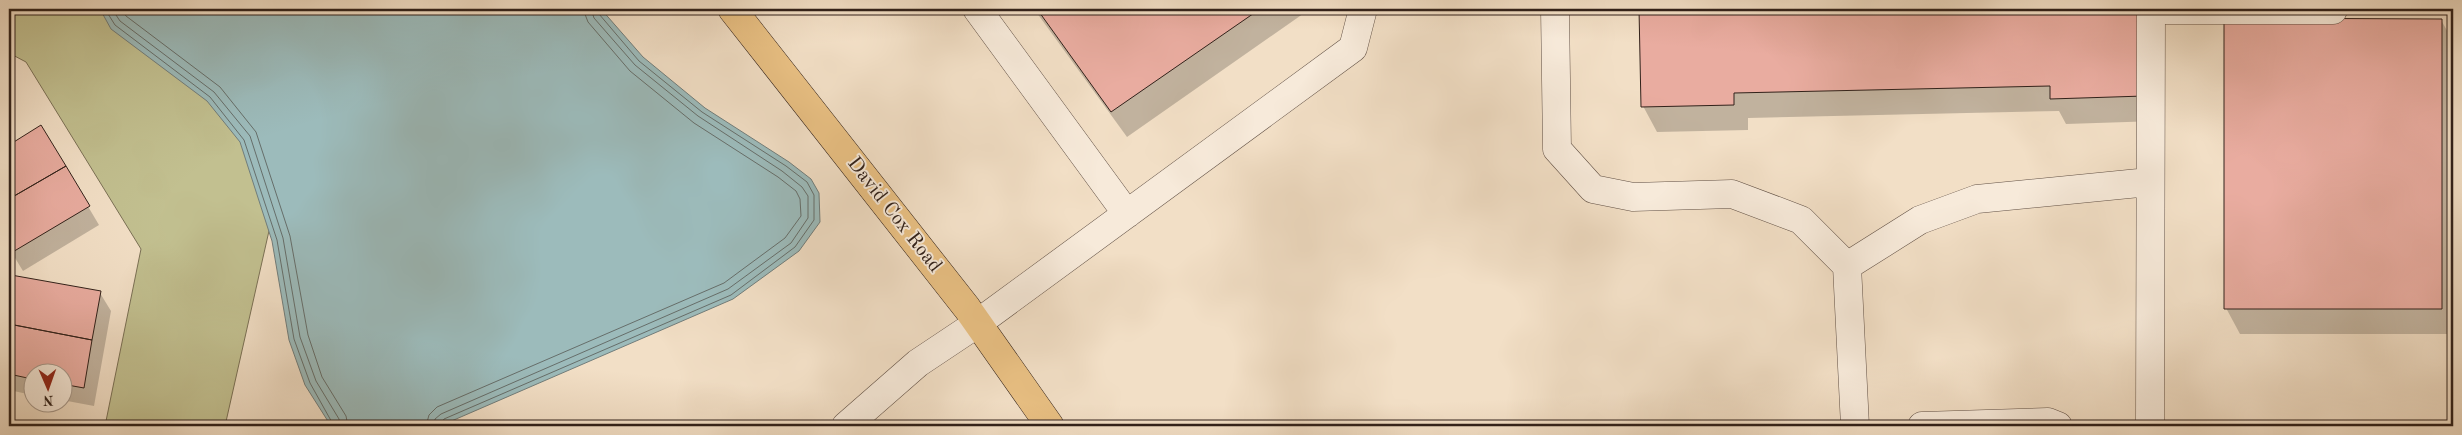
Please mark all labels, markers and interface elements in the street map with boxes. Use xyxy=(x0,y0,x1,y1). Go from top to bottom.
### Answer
street label: David Cox Road xyxy=(843,154,945,276)
north arrow xyxy=(22,362,72,412)
text: N xyxy=(43,393,54,407)

